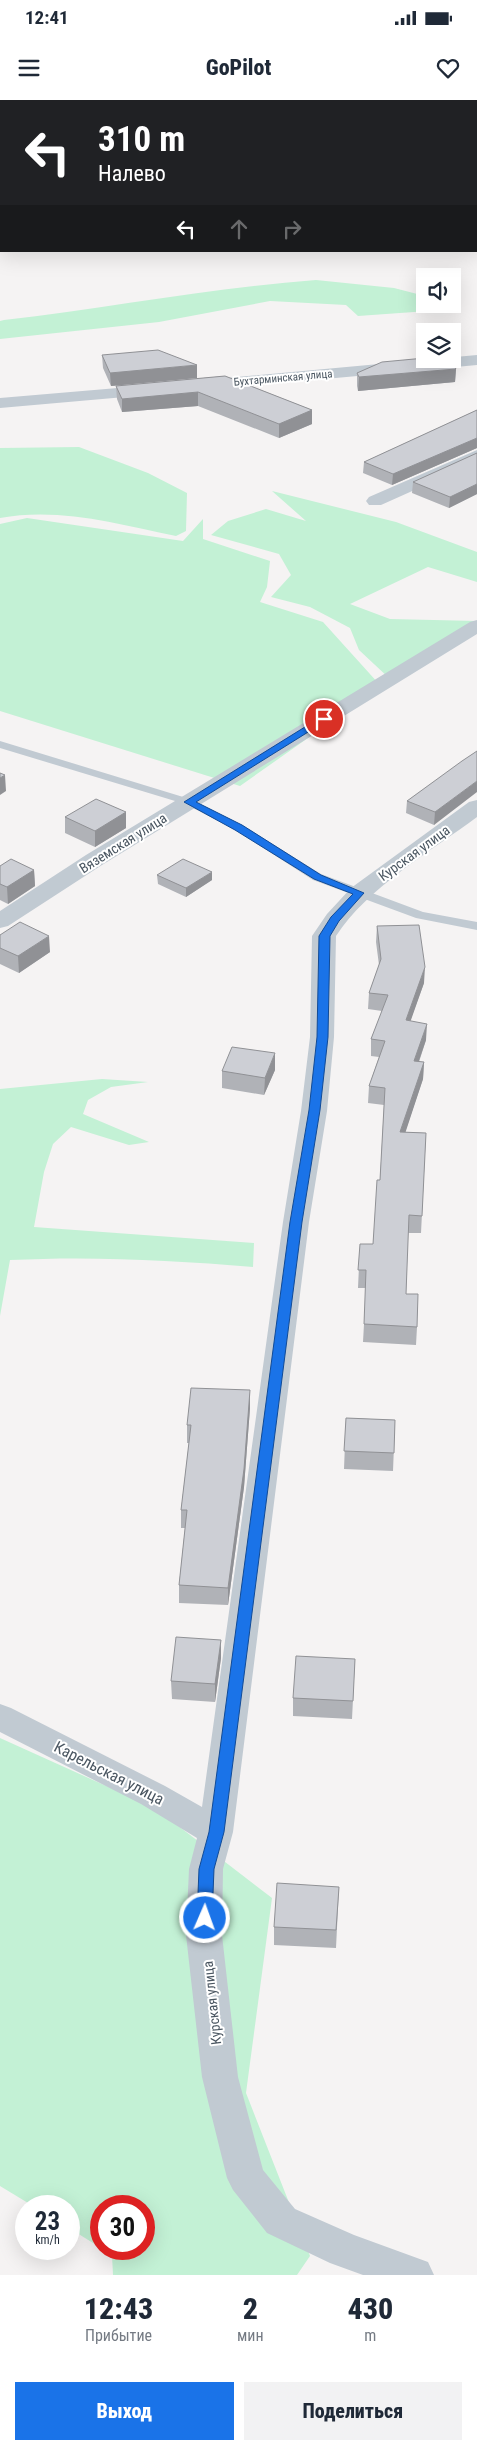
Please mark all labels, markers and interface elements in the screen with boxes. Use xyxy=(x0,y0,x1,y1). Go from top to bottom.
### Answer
text: 12:41 xyxy=(25,6,69,29)
icon: menu xyxy=(15,54,43,82)
icon: heart xyxy=(434,54,462,82)
text: GoPilot xyxy=(206,55,271,80)
text: 310 m xyxy=(98,119,185,160)
icon: left xyxy=(15,120,80,185)
text: Налево xyxy=(98,161,166,186)
icon: left xyxy=(172,215,200,243)
icon: ahead xyxy=(225,215,253,243)
icon: right xyxy=(278,215,306,243)
map controls xyxy=(416,268,461,368)
button: sound xyxy=(416,268,461,313)
button: layers xyxy=(416,323,461,368)
street label: Бухтарминская улица xyxy=(233,367,333,389)
pin xyxy=(303,698,345,740)
icon: arrive xyxy=(310,705,338,733)
street label: Вяземская улица xyxy=(76,810,170,876)
street label: Курская улица xyxy=(375,822,453,884)
street label: Карельская улица xyxy=(51,1737,167,1809)
position arrow xyxy=(178,1891,230,1943)
street label: Курская улица xyxy=(200,1960,224,2046)
speed limit sign: 30 xyxy=(90,2195,155,2260)
text: 23 xyxy=(35,2207,60,2236)
text: km/h xyxy=(35,2233,60,2247)
text: 12:43 xyxy=(84,2291,153,2326)
text: 2 xyxy=(243,2291,258,2326)
text: 430 xyxy=(347,2291,393,2326)
text: Прибытие xyxy=(85,2326,152,2345)
text: мин xyxy=(237,2326,264,2345)
text: m xyxy=(364,2326,376,2345)
button: Выход xyxy=(15,2382,234,2440)
button: Поделиться xyxy=(244,2382,462,2440)

